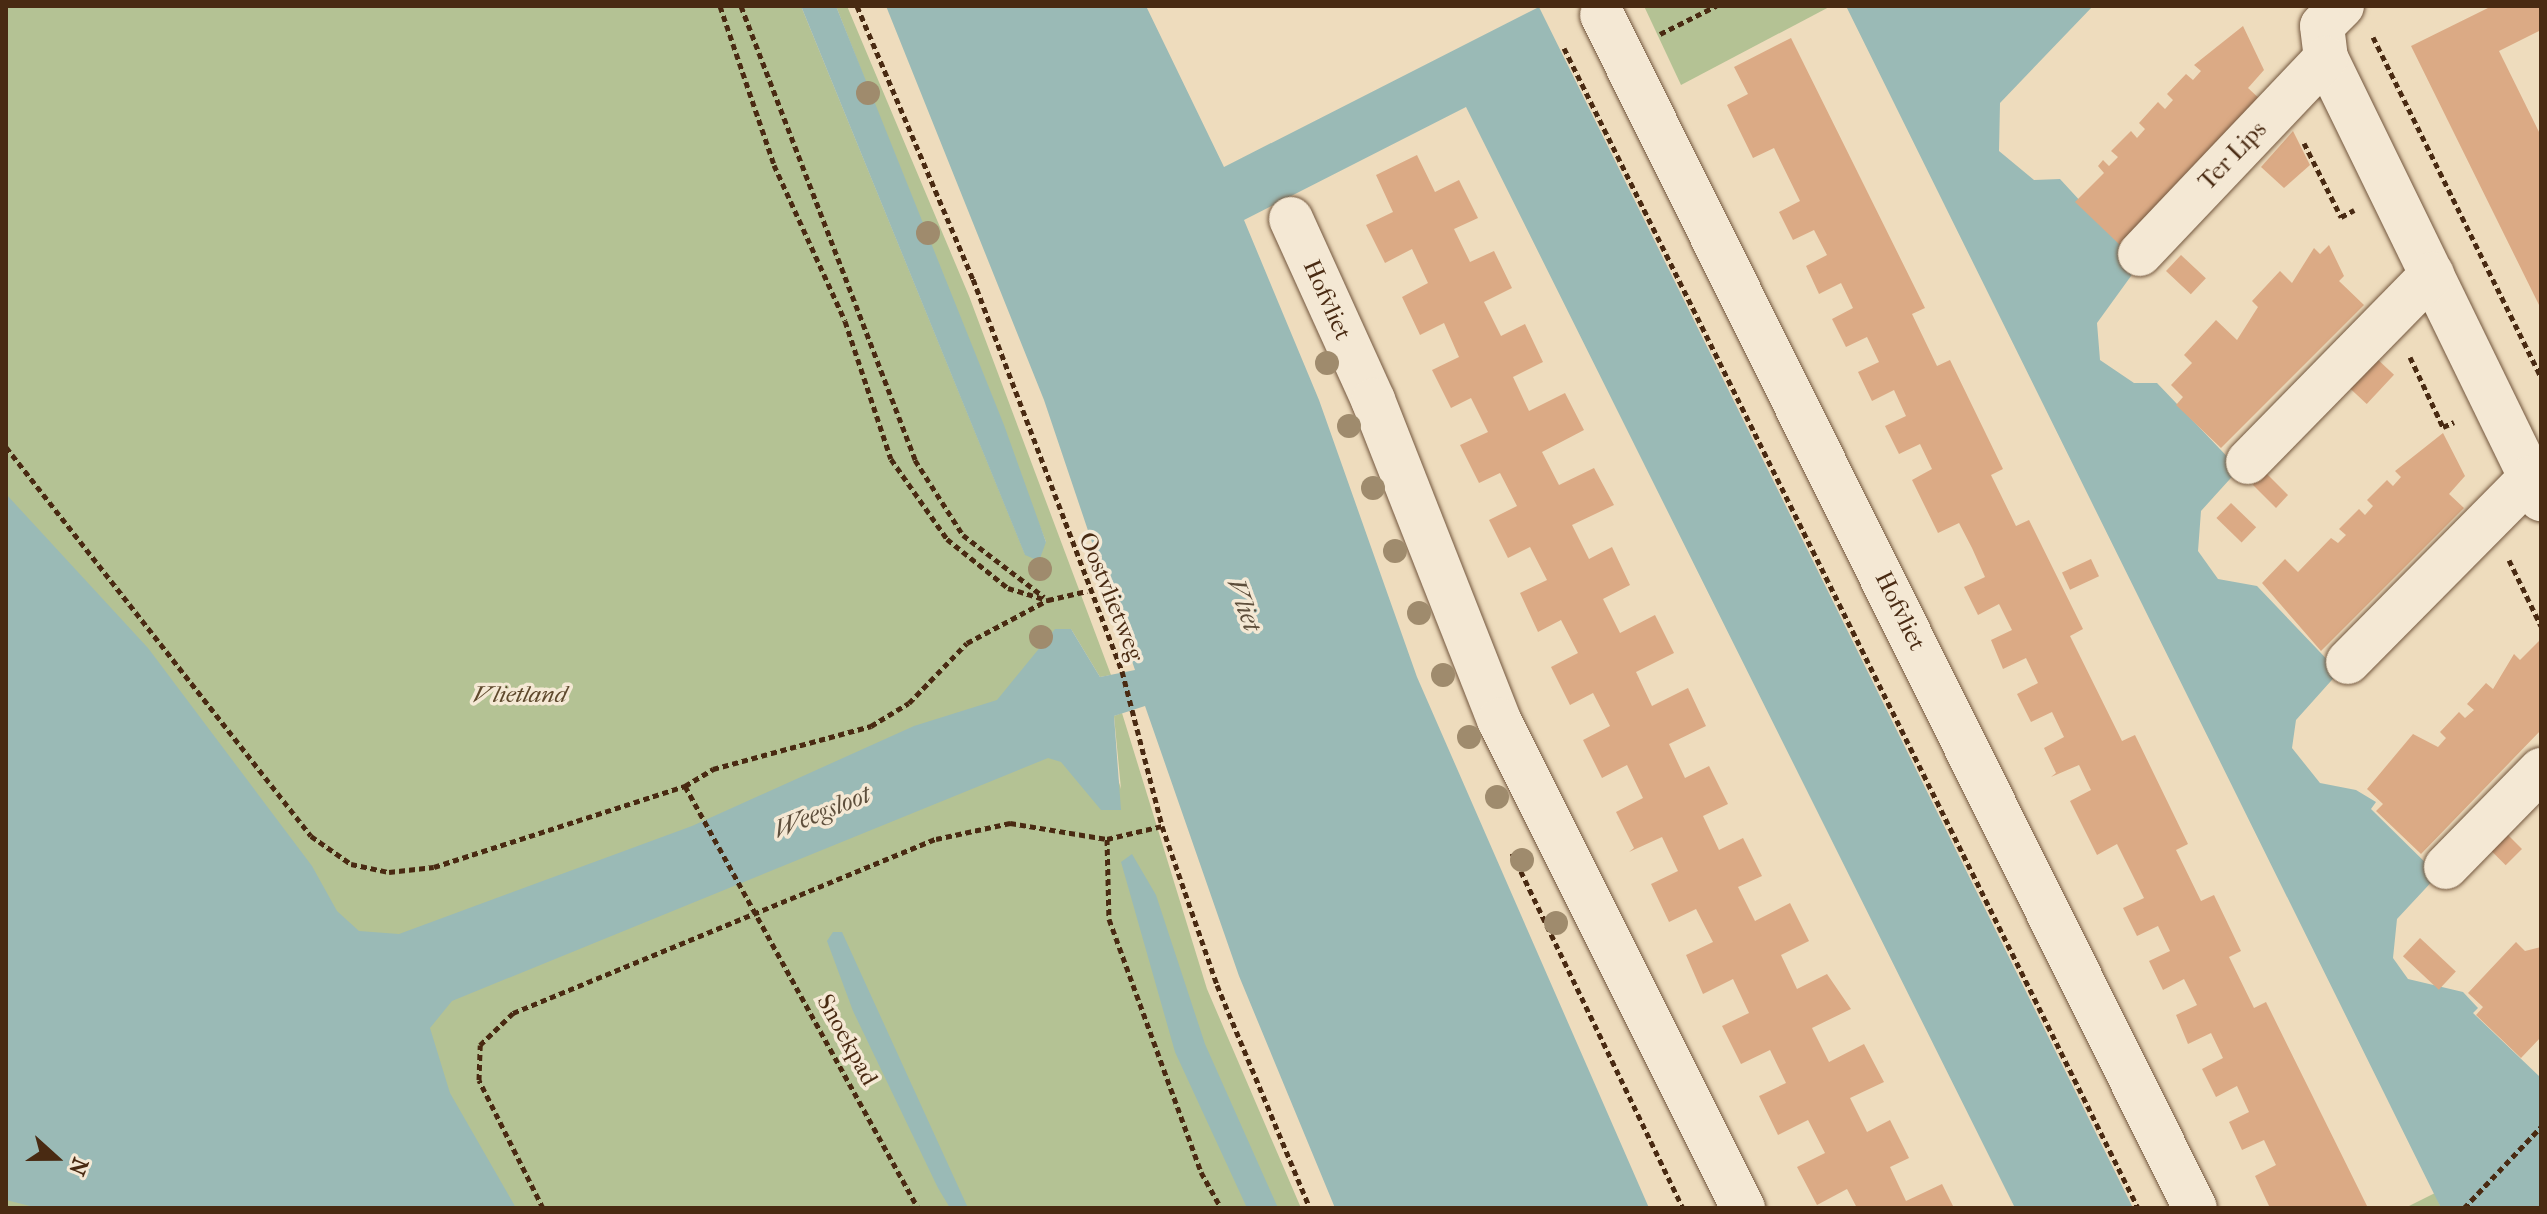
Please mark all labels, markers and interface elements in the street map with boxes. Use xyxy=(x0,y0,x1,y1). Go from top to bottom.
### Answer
street label: Ter Lips xyxy=(2193,115,2273,197)
street label: Hofvliet xyxy=(1297,256,1357,344)
street label: Oostvlietweg xyxy=(1072,528,1150,666)
street label: Hofvliet xyxy=(1869,567,1931,655)
water label: Vliet xyxy=(1220,574,1268,636)
park label: Vlietland xyxy=(473,681,567,709)
water label: Weegsloot xyxy=(769,778,875,846)
street label: Snoekpad xyxy=(810,989,884,1091)
north arrow xyxy=(16,1118,96,1198)
text: N xyxy=(63,1154,94,1179)

